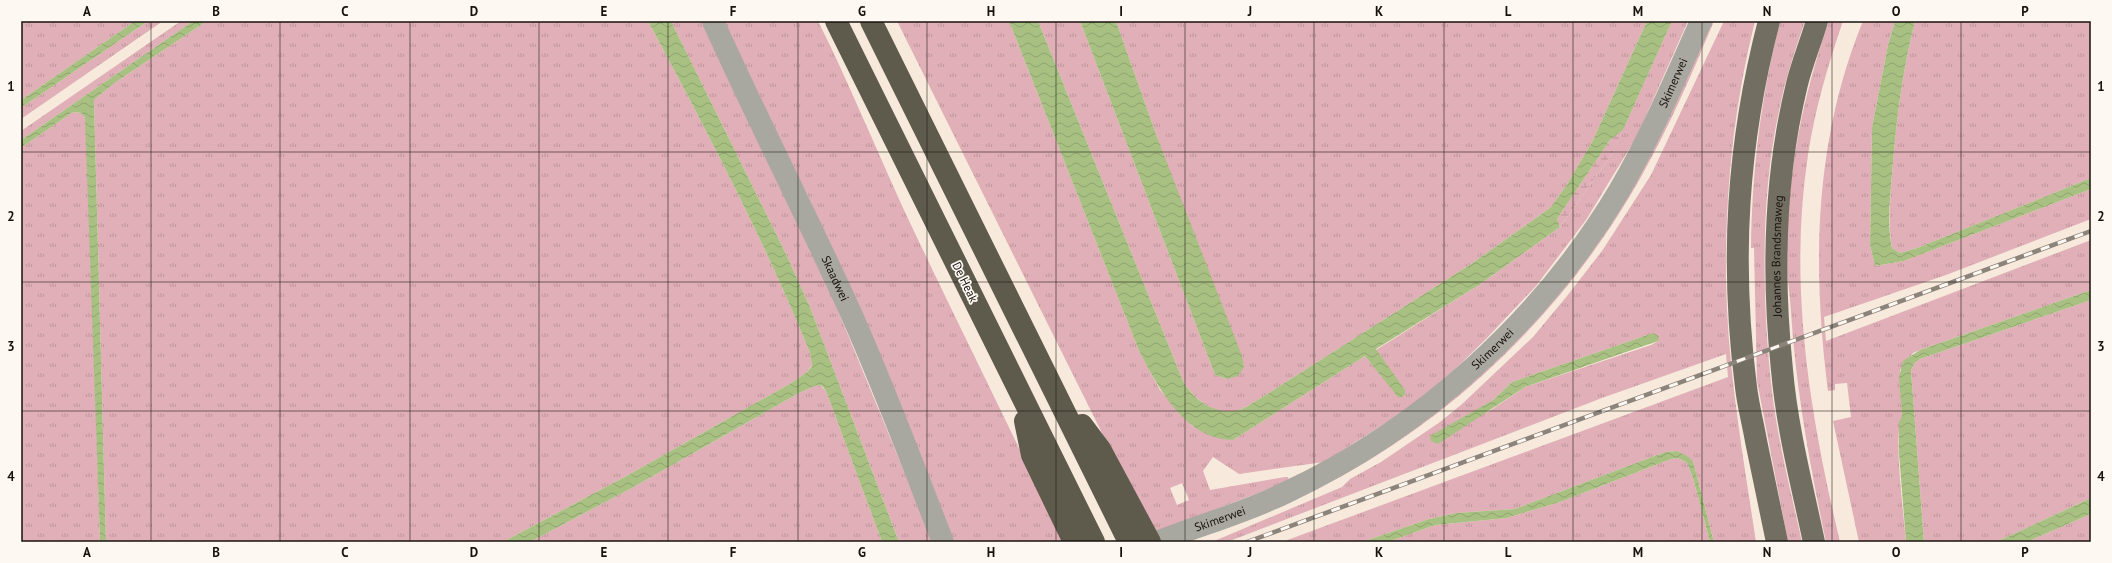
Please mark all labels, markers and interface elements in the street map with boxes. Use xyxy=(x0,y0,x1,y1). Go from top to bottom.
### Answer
text: A xyxy=(83,3,91,20)
text: B xyxy=(212,3,220,20)
text: C xyxy=(341,3,349,20)
text: D xyxy=(470,3,478,20)
text: E xyxy=(601,3,608,20)
text: F xyxy=(730,3,737,20)
text: G xyxy=(858,3,866,20)
text: H xyxy=(987,3,995,20)
text: I xyxy=(1119,3,1123,20)
text: J xyxy=(1247,3,1252,20)
text: K xyxy=(1375,3,1383,20)
text: L xyxy=(1505,3,1512,20)
text: M xyxy=(1633,3,1643,20)
text: N xyxy=(1763,3,1771,20)
text: O xyxy=(1892,3,1901,20)
text: P xyxy=(2021,3,2029,20)
street label: Skimerwei xyxy=(1655,55,1691,110)
text: 1 xyxy=(7,78,15,95)
text: 1 xyxy=(2097,78,2105,95)
street label: Johannes Brandsmaweg xyxy=(1768,195,1786,319)
text: 2 xyxy=(7,208,15,225)
text: 2 xyxy=(2097,208,2105,225)
street label: Skaadwei xyxy=(818,253,853,303)
street label: De Heak xyxy=(949,259,982,305)
street label: Skimerwei xyxy=(1468,325,1517,373)
text: 3 xyxy=(7,338,15,355)
text: 3 xyxy=(2097,338,2105,355)
text: 4 xyxy=(7,468,15,485)
text: 4 xyxy=(2097,468,2105,485)
street label: Skimerwei xyxy=(1192,503,1248,535)
text: A xyxy=(83,544,91,561)
text: B xyxy=(212,544,220,561)
text: C xyxy=(341,544,349,561)
text: D xyxy=(470,544,478,561)
text: E xyxy=(601,544,608,561)
text: F xyxy=(730,544,737,561)
text: G xyxy=(858,544,866,561)
text: H xyxy=(987,544,995,561)
text: I xyxy=(1119,544,1123,561)
text: J xyxy=(1247,544,1252,561)
text: K xyxy=(1375,544,1383,561)
text: L xyxy=(1505,544,1512,561)
text: M xyxy=(1633,544,1643,561)
text: N xyxy=(1763,544,1771,561)
text: O xyxy=(1892,544,1901,561)
text: P xyxy=(2021,544,2029,561)

